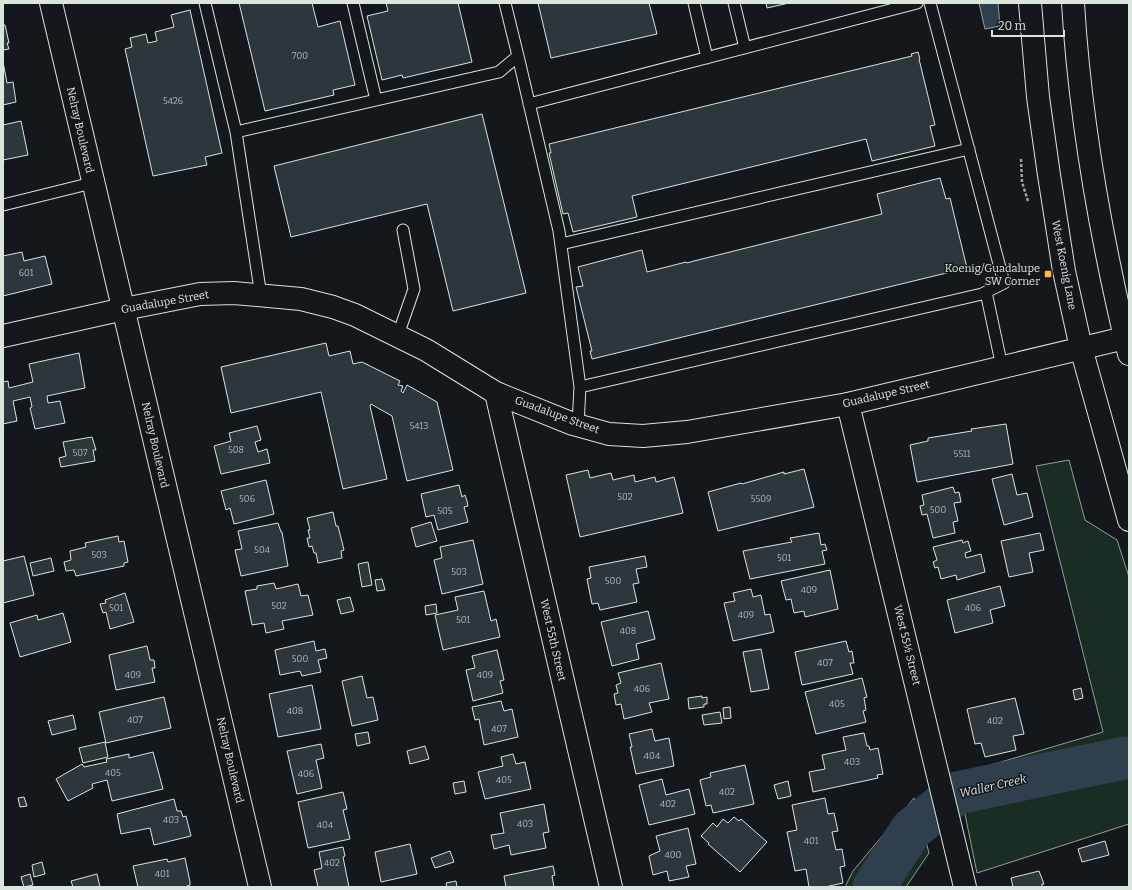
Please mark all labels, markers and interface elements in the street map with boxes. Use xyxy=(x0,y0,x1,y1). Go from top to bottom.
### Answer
scale bar xyxy=(992,12,1064,38)
text: 20 m xyxy=(998,19,1027,33)
house number: 700 xyxy=(292,51,308,61)
street label: Nelray Boulevard xyxy=(64,86,96,175)
house number: 5426 xyxy=(163,96,183,106)
street label: West Koenig Lane xyxy=(1049,219,1079,311)
place label: Koenig/Guadalupe SW Corner xyxy=(945,262,1040,288)
house number: 601 xyxy=(19,268,34,278)
marker: Koenig/Guadalupe SW Corner xyxy=(1043,269,1053,279)
street label: Guadalupe Street xyxy=(120,288,210,316)
street label: Guadalupe Street xyxy=(841,378,931,410)
street label: Guadalupe Street xyxy=(513,394,601,436)
street label: Nelray Boulevard xyxy=(139,401,171,490)
house number: 5413 xyxy=(410,421,428,431)
house number: 508 xyxy=(228,445,244,455)
house number: 507 xyxy=(72,448,88,458)
house number: 5511 xyxy=(954,449,971,459)
house number: 502 xyxy=(617,492,633,502)
house number: 506 xyxy=(239,494,255,504)
house number: 5509 xyxy=(751,494,771,504)
house number: 500 xyxy=(930,505,946,515)
house number: 505 xyxy=(437,506,453,516)
house number: 504 xyxy=(254,545,271,555)
house number: 503 xyxy=(91,550,107,560)
house number: 501 xyxy=(777,553,791,563)
house number: 503 xyxy=(451,567,467,577)
house number: 500 xyxy=(605,576,621,586)
house number: 409 xyxy=(801,585,817,595)
street label: West 55th Street xyxy=(537,598,569,682)
house number: 502 xyxy=(271,601,287,611)
house number: 501 xyxy=(109,603,123,613)
street label: West 55½ Street xyxy=(891,603,923,687)
house number: 406 xyxy=(965,603,981,613)
house number: 409 xyxy=(738,610,754,620)
house number: 501 xyxy=(456,615,470,625)
house number: 408 xyxy=(620,626,636,636)
house number: 500 xyxy=(292,654,308,664)
house number: 407 xyxy=(817,658,833,668)
house number: 409 xyxy=(125,670,141,680)
house number: 409 xyxy=(477,670,493,680)
house number: 406 xyxy=(634,684,650,694)
house number: 405 xyxy=(829,699,845,709)
house number: 408 xyxy=(287,706,303,716)
house number: 407 xyxy=(127,715,143,725)
street label: Nelray Boulevard xyxy=(214,716,246,805)
house number: 402 xyxy=(987,716,1003,726)
house number: 407 xyxy=(491,724,507,734)
house number: 404 xyxy=(644,751,661,761)
house number: 403 xyxy=(844,757,860,767)
house number: 405 xyxy=(105,768,121,778)
house number: 406 xyxy=(298,769,314,779)
water label: Waller Creek xyxy=(958,771,1028,801)
house number: 405 xyxy=(496,775,512,785)
house number: 402 xyxy=(719,787,735,797)
house number: 402 xyxy=(660,799,676,809)
house number: 403 xyxy=(163,815,179,825)
house number: 403 xyxy=(517,819,533,829)
house number: 404 xyxy=(317,820,334,830)
house number: 401 xyxy=(804,836,819,846)
house number: 400 xyxy=(665,850,682,860)
house number: 402 xyxy=(324,858,340,868)
house number: 401 xyxy=(155,869,170,879)

